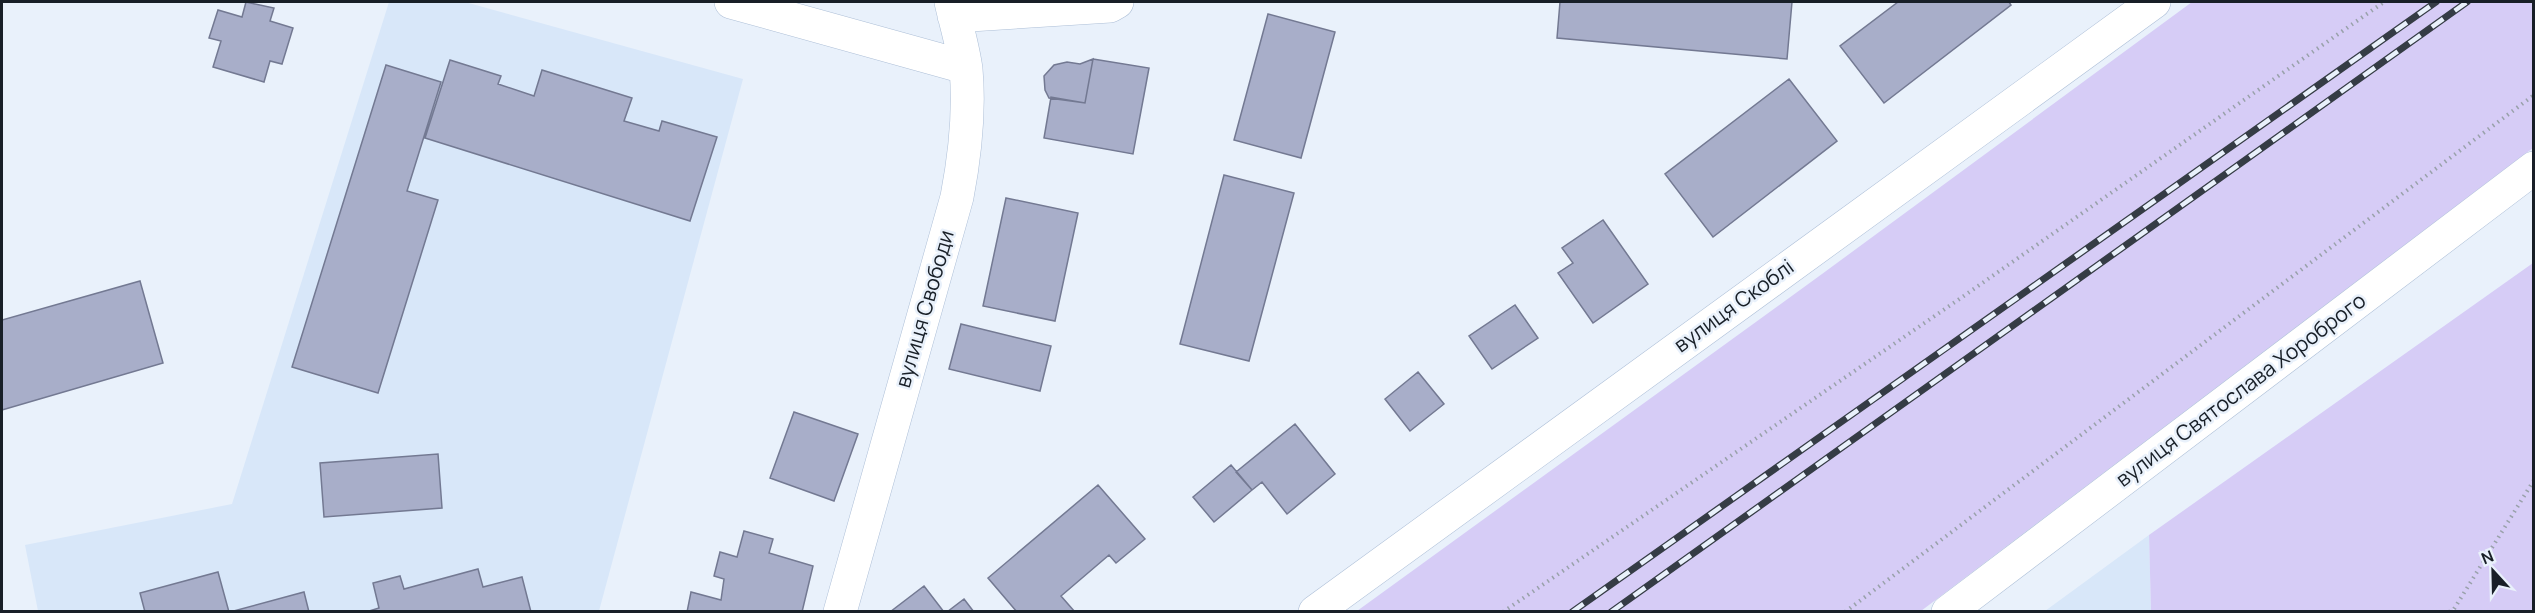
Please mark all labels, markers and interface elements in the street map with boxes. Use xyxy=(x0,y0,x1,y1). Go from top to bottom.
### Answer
street label: вулиця Свободи xyxy=(888,227,960,391)
street label: вулиця Скоблі xyxy=(1668,252,1799,358)
street label: вулиця Святослава Хороброго xyxy=(2110,286,2371,493)
north arrow xyxy=(2463,541,2523,601)
text: N xyxy=(2478,545,2497,569)

